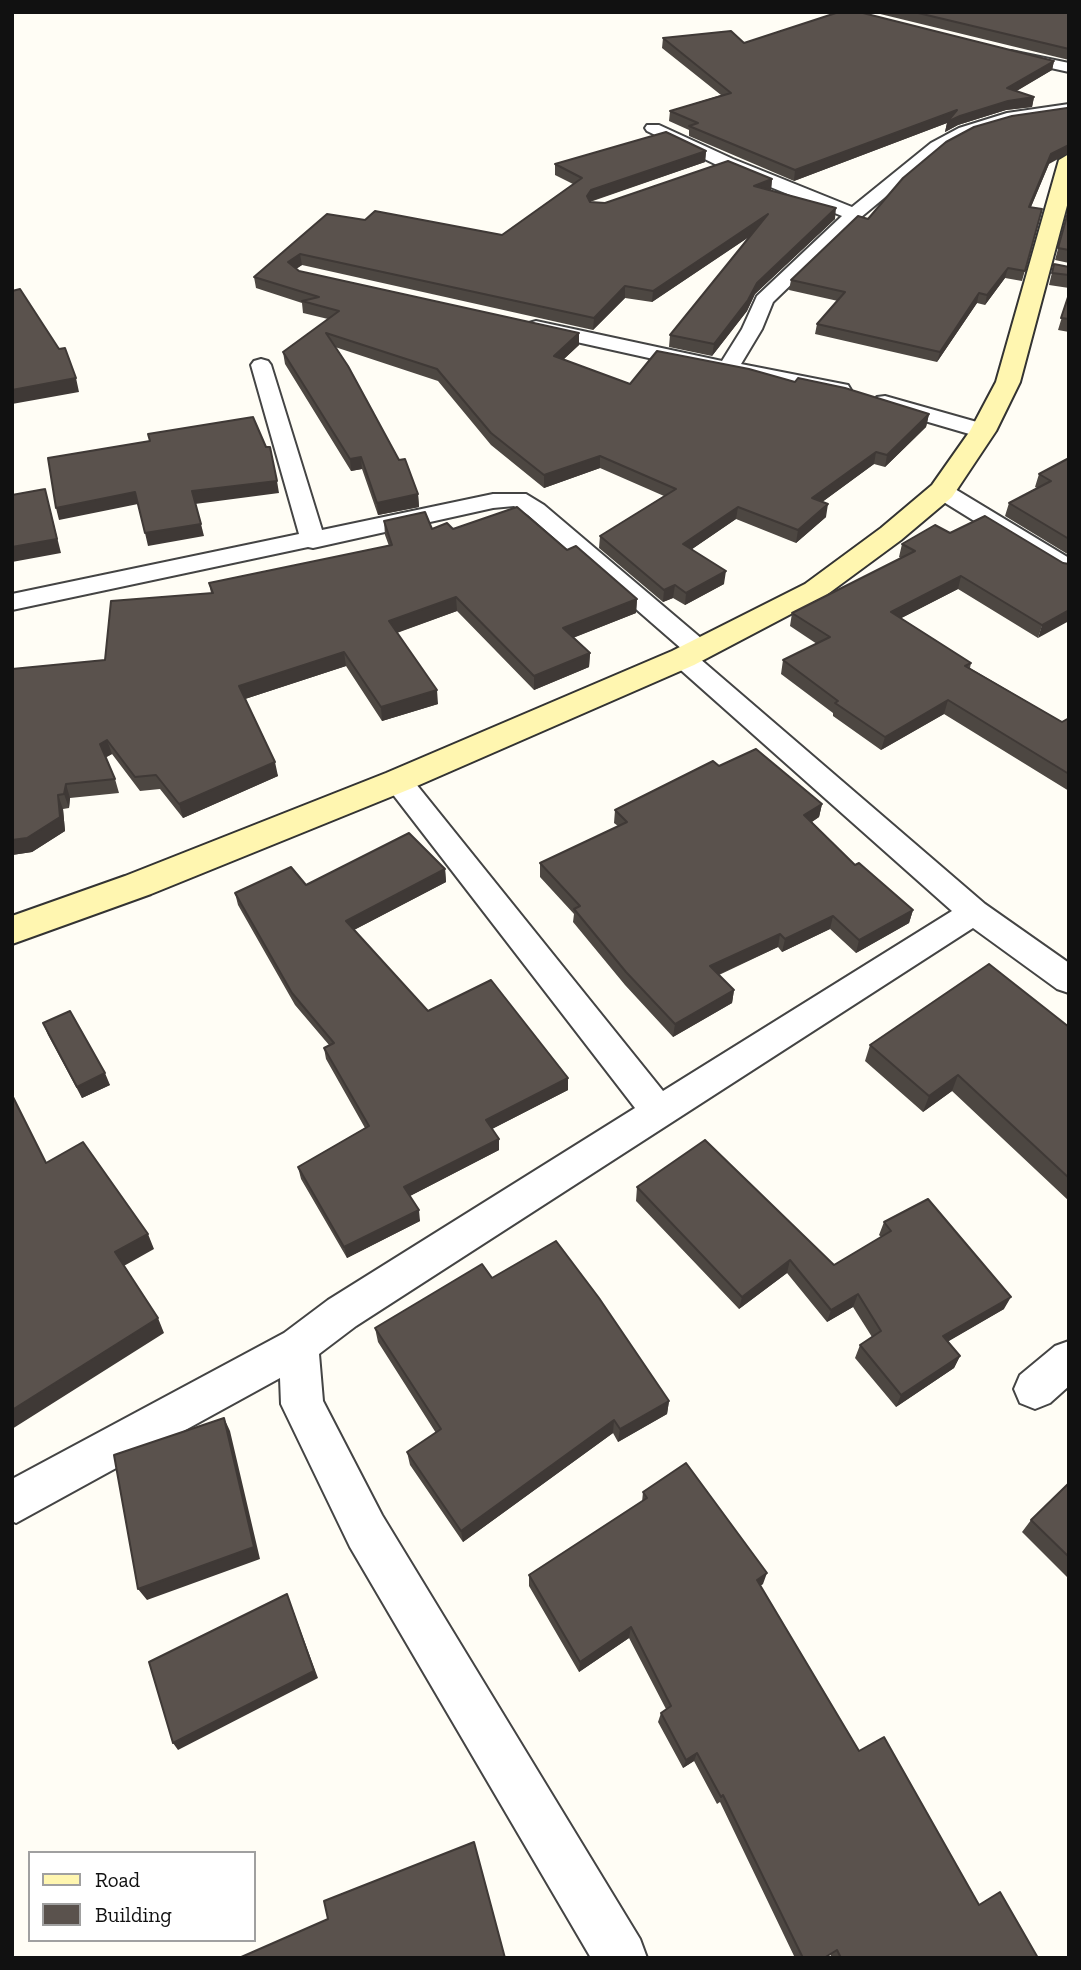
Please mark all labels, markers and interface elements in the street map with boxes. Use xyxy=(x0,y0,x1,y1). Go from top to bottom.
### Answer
legend xyxy=(28,1851,256,1942)
text: Road xyxy=(95,1867,140,1892)
text: Building xyxy=(95,1902,172,1927)

